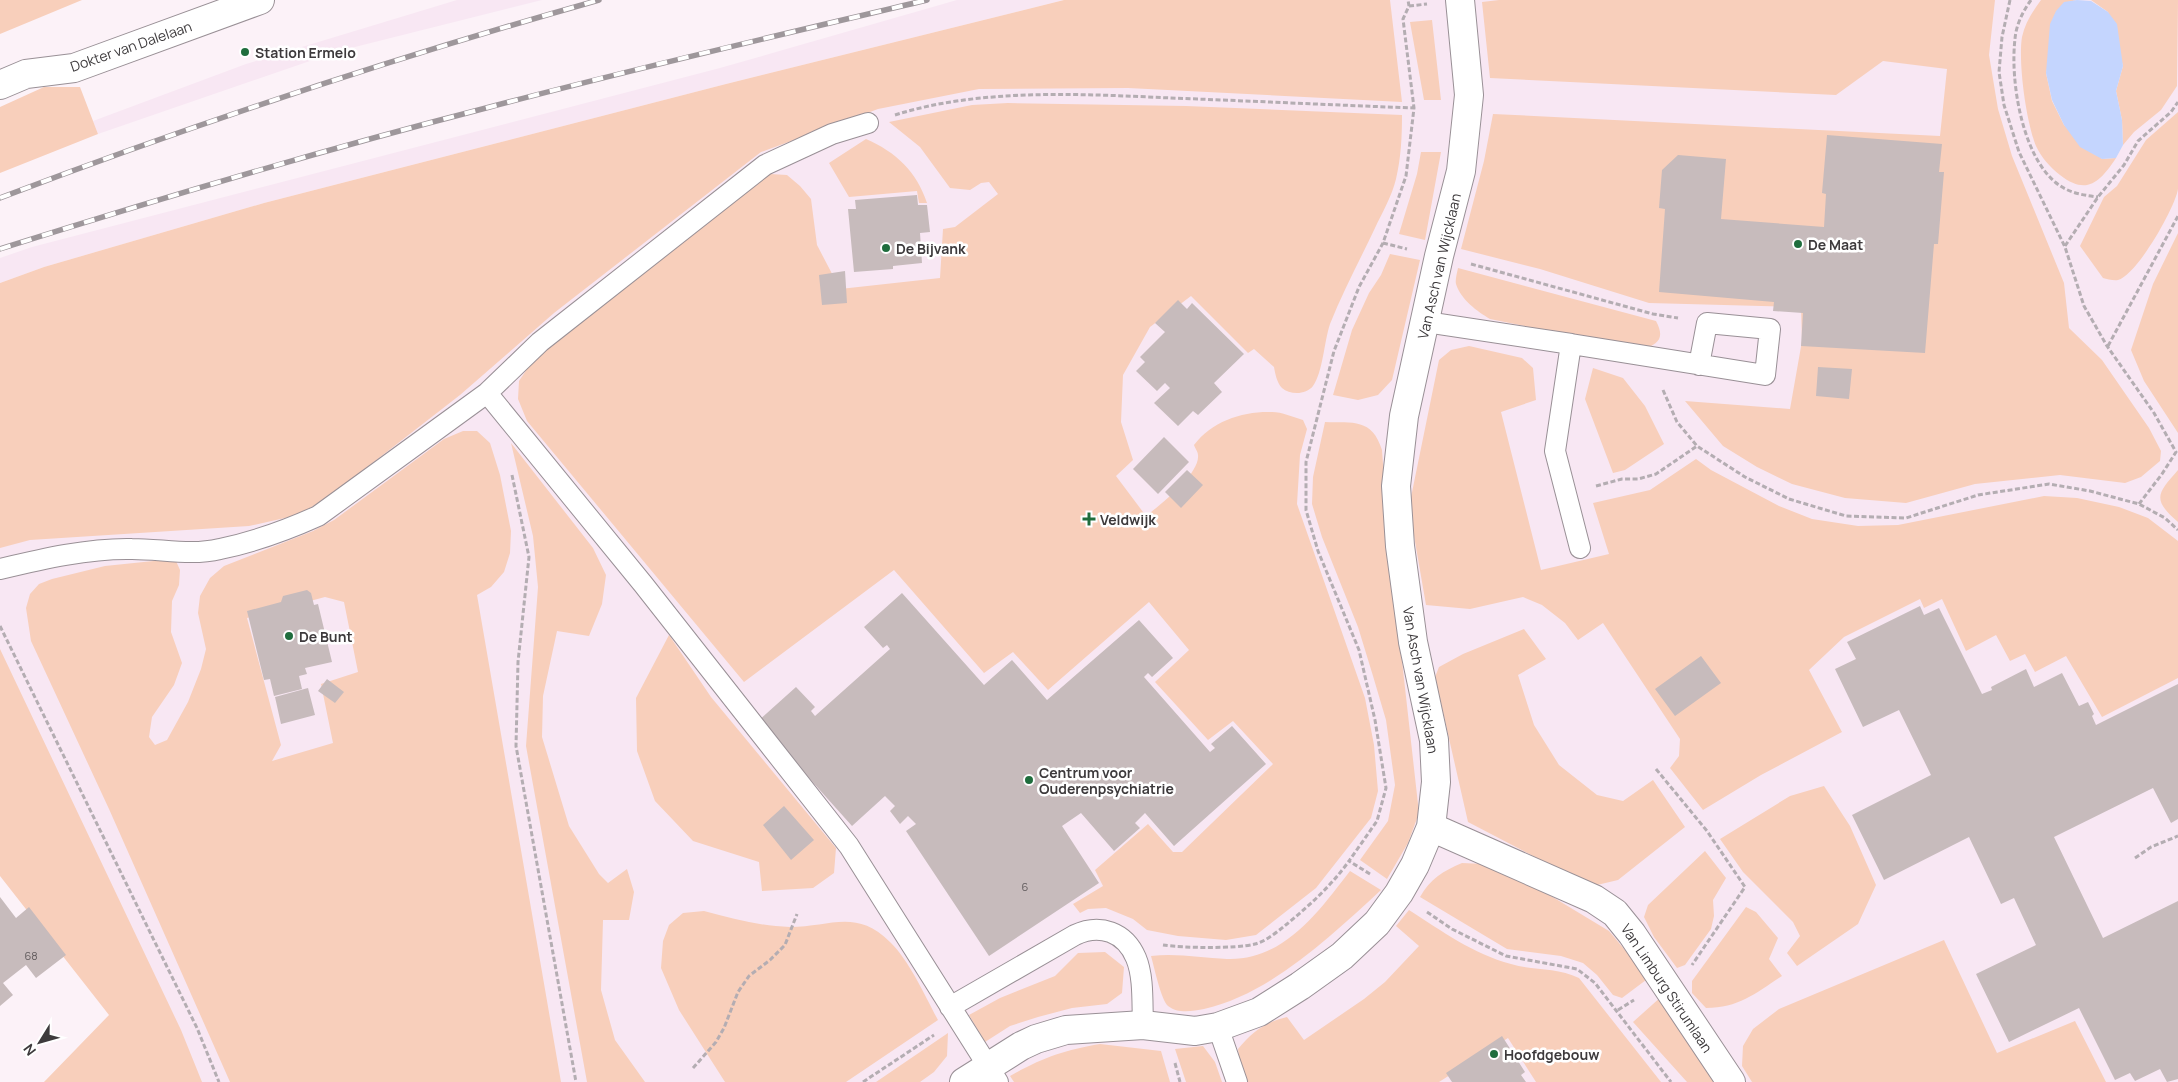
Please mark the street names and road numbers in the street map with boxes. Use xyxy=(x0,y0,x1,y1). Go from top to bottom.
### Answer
street label: Dokter van Dalelaan xyxy=(68,16,194,76)
street label: Van Asch van Wijcklaan xyxy=(1413,191,1465,341)
street label: Van Asch van Wijcklaan xyxy=(1399,605,1443,755)
street label: Van Limburg Stirumlaan xyxy=(1617,920,1717,1056)

